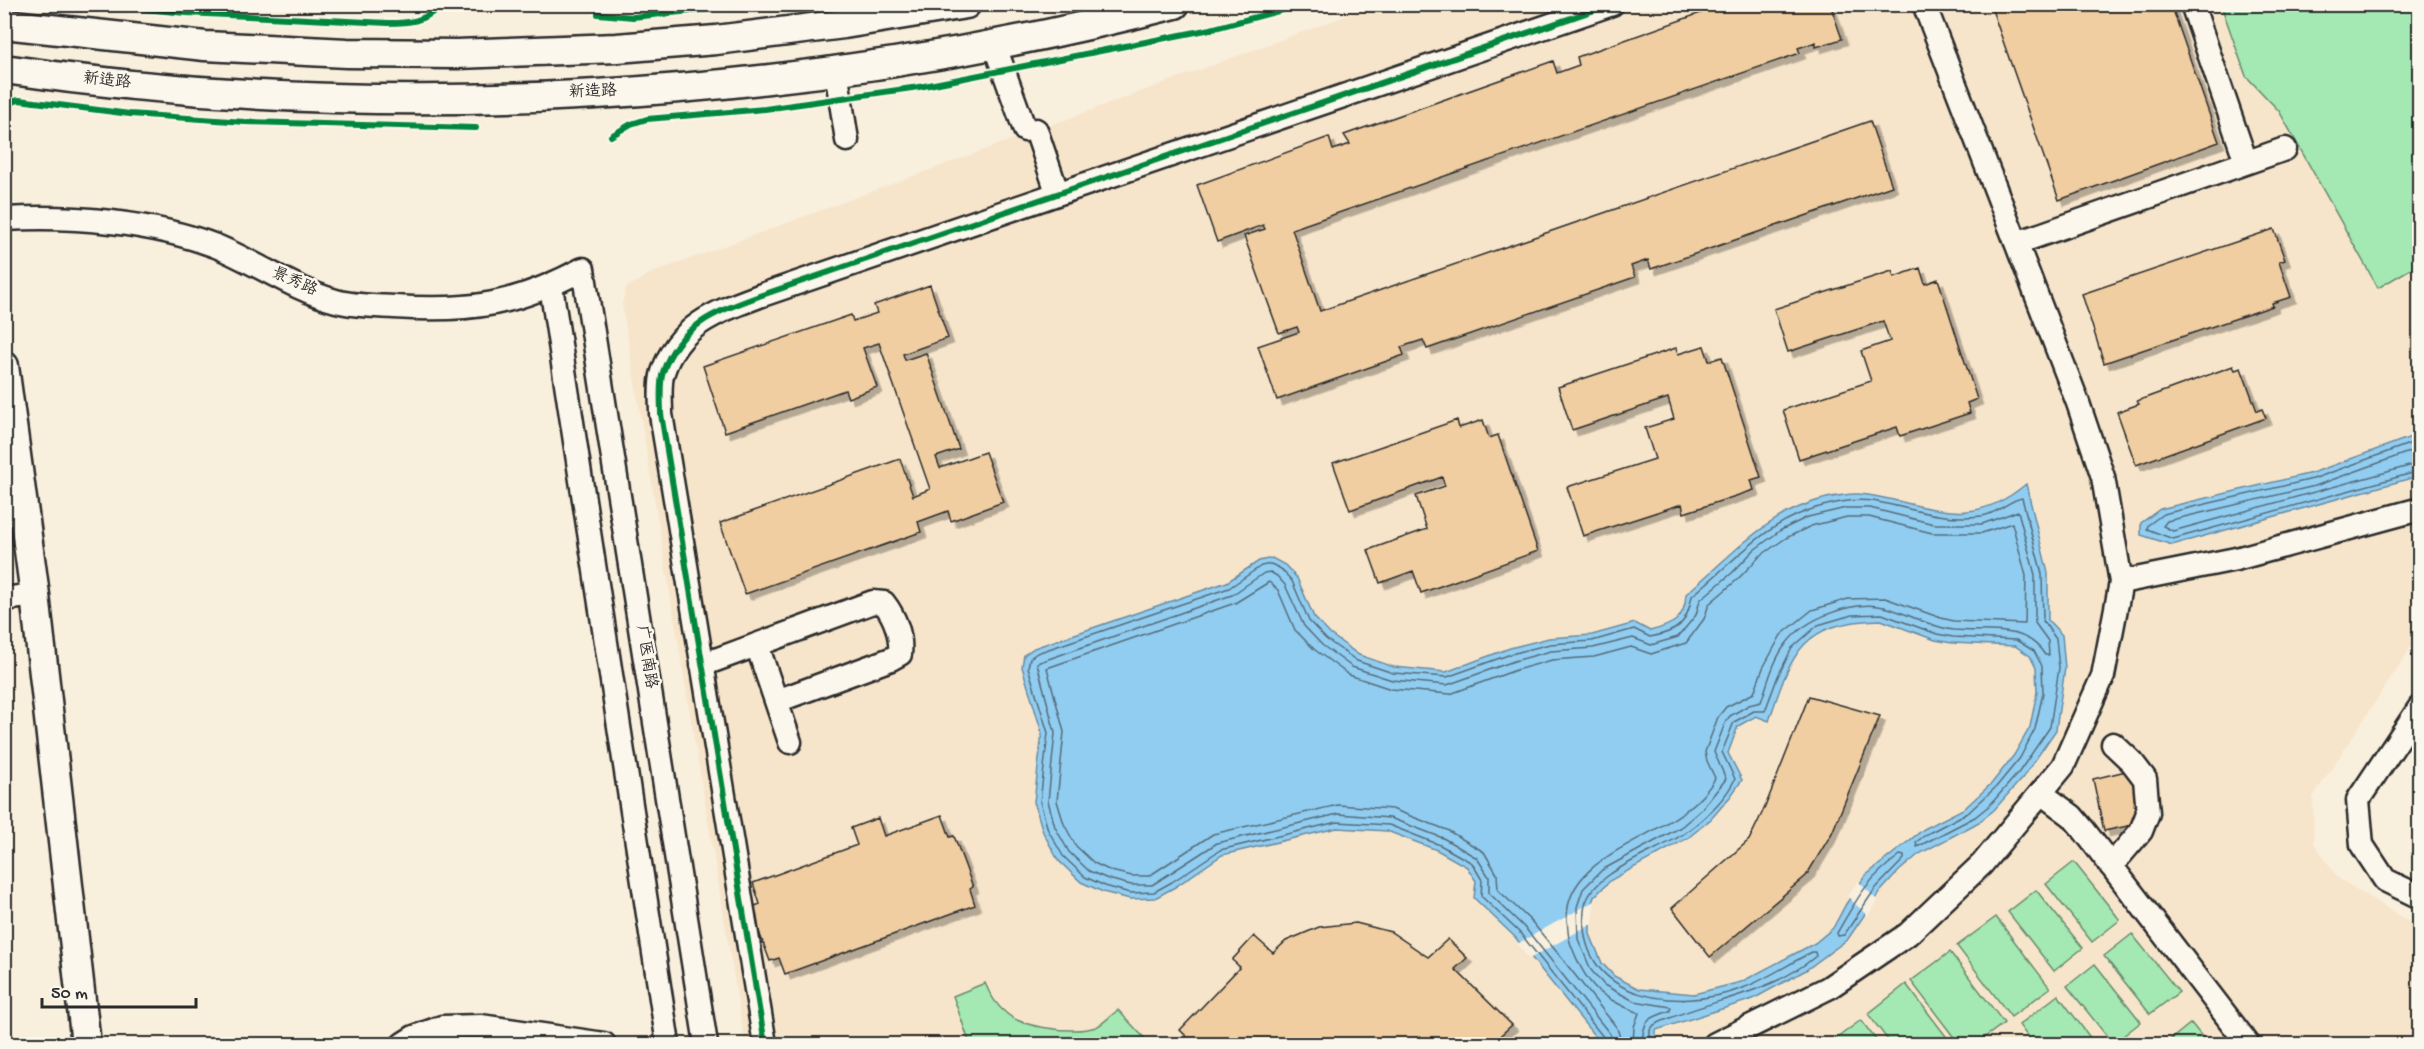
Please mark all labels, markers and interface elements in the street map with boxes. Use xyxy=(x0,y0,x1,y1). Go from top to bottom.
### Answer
street label: 新造路 xyxy=(82,68,132,94)
street label: 新造路 xyxy=(569,81,617,103)
street label: 景秀路 xyxy=(268,263,321,301)
street label: 广医南路 xyxy=(631,624,661,690)
scale bar xyxy=(42,971,196,1009)
text: 50 m xyxy=(51,984,88,1005)

